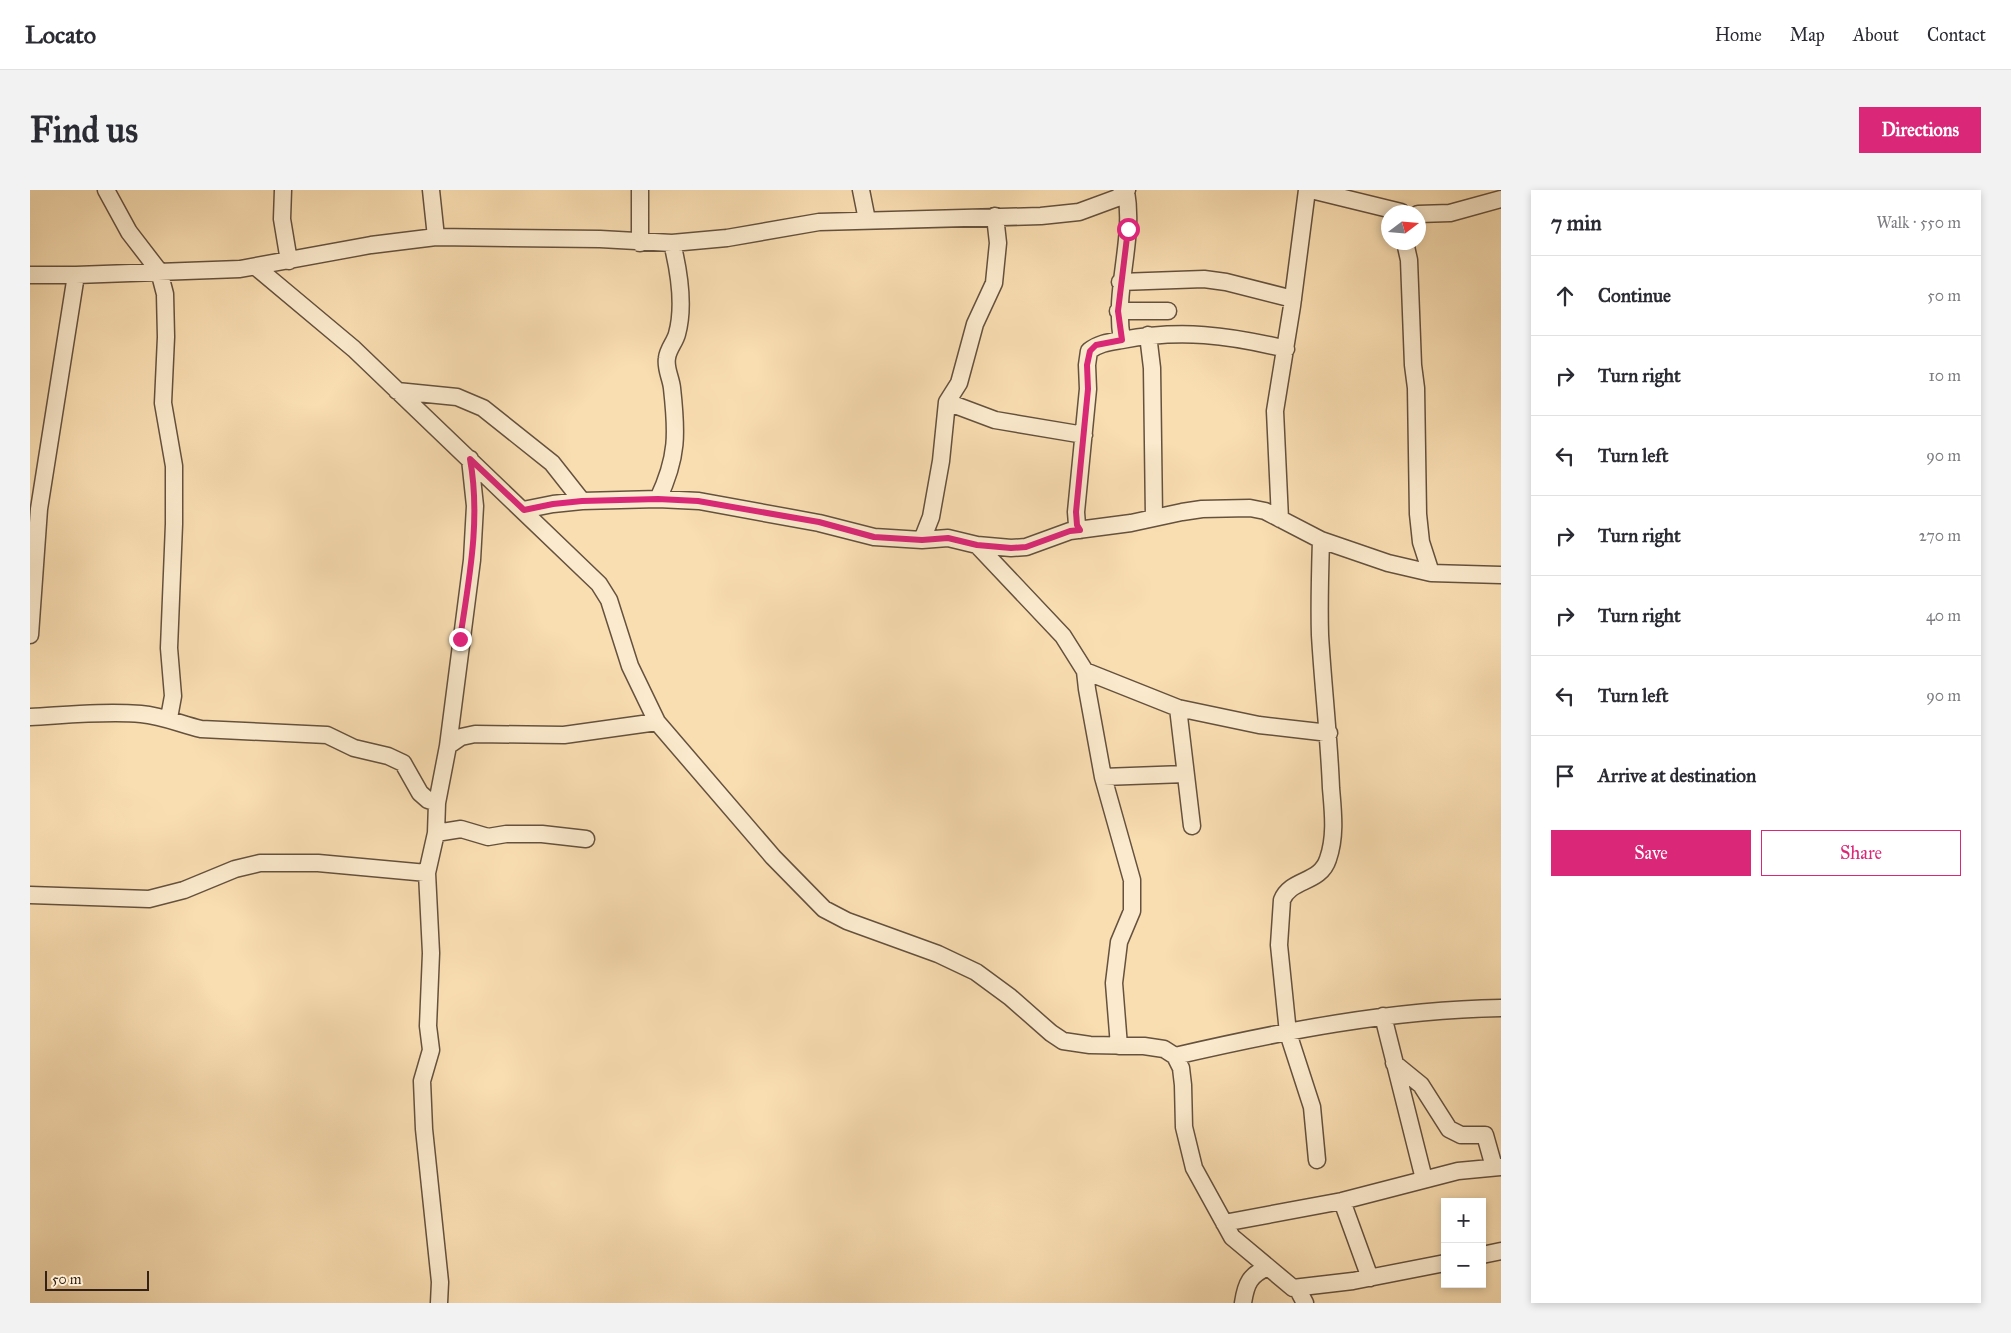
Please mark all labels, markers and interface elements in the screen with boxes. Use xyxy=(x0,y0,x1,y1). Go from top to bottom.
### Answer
text: Locato xyxy=(25,20,96,50)
text: Home xyxy=(1715,24,1762,46)
text: Map xyxy=(1790,24,1825,46)
text: About xyxy=(1853,24,1899,46)
text: Contact xyxy=(1927,24,1986,46)
button: Directions xyxy=(1859,107,1981,153)
text: Find us xyxy=(30,109,138,152)
north arrow xyxy=(1381,205,1426,250)
text: 7 min xyxy=(1551,210,1602,236)
text: Walk · 550 m xyxy=(1877,213,1961,232)
route start xyxy=(1117,218,1140,241)
icon: ahead xyxy=(1551,282,1579,310)
text: Continue xyxy=(1598,284,1671,307)
text: 50 m xyxy=(1927,286,1961,305)
icon: right xyxy=(1551,362,1579,390)
text: Turn right xyxy=(1598,364,1681,387)
text: 10 m xyxy=(1929,366,1961,385)
icon: left xyxy=(1551,442,1579,470)
text: Turn left xyxy=(1598,444,1668,467)
text: 90 m xyxy=(1926,446,1961,465)
icon: right xyxy=(1551,522,1579,550)
text: Turn right xyxy=(1598,524,1681,547)
text: 270 m xyxy=(1919,526,1961,545)
icon: right xyxy=(1551,602,1579,630)
text: Turn right xyxy=(1598,604,1681,627)
text: 40 m xyxy=(1926,606,1961,625)
route end xyxy=(449,628,472,651)
icon: left xyxy=(1551,682,1579,710)
text: Turn left xyxy=(1598,684,1668,707)
text: 90 m xyxy=(1926,686,1961,705)
icon: arrive xyxy=(1551,762,1579,790)
text: Arrive at destination xyxy=(1598,764,1756,787)
button: Save xyxy=(1551,830,1751,876)
button: Share xyxy=(1761,830,1961,876)
map controls xyxy=(1441,1198,1486,1288)
button: + xyxy=(1441,1198,1486,1243)
button: − xyxy=(1441,1243,1486,1288)
scale bar xyxy=(45,1268,149,1291)
text: 50 m xyxy=(52,1271,81,1288)

